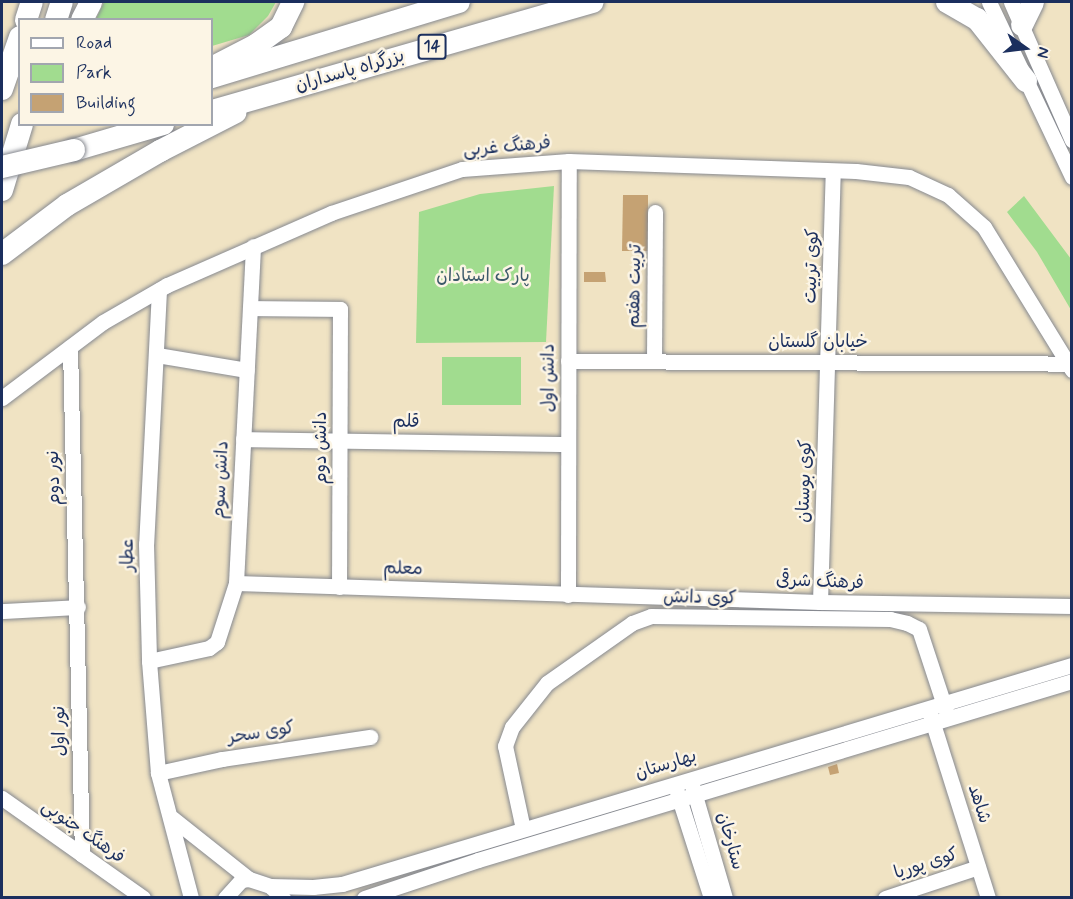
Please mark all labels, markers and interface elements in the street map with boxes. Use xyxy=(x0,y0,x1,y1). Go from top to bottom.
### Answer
legend xyxy=(18,18,213,126)
north arrow xyxy=(995,18,1055,78)
text: Road xyxy=(76,31,112,55)
road number: 14 xyxy=(417,34,447,60)
street label: بزرگراه پاسداران xyxy=(293,45,407,97)
text: N xyxy=(1031,45,1054,60)
text: Park xyxy=(76,61,112,85)
text: Building xyxy=(76,91,136,115)
street label: فرهنگ غربی xyxy=(462,132,552,162)
street label: کوی تربیت xyxy=(800,228,824,304)
street label: تربیت هفتم xyxy=(623,244,647,328)
park label: پارک استادان xyxy=(436,265,530,287)
street label: خیابان گلستان xyxy=(768,331,868,353)
street label: دانش اول xyxy=(538,344,560,412)
street label: دانش دوم xyxy=(310,411,332,485)
street label: قلم xyxy=(392,411,420,433)
street label: کوی بوستان xyxy=(793,439,817,523)
street label: دانش سوم xyxy=(208,440,234,520)
street label: نور دوم xyxy=(42,450,66,506)
street label: عطار xyxy=(117,538,139,572)
street label: معلم xyxy=(383,558,423,580)
street label: فرهنگ شرقی xyxy=(776,570,864,594)
street label: کوی دانش xyxy=(663,587,737,609)
street label: نور اول xyxy=(49,706,71,756)
street label: کوی سحر xyxy=(226,717,296,749)
street label: بهارستان xyxy=(633,745,699,785)
street label: شاهد xyxy=(963,782,995,826)
street label: فرهنگ جنوبی xyxy=(37,795,129,869)
street label: ستارخان xyxy=(712,810,748,872)
street label: کوی پوریا xyxy=(891,844,961,884)

